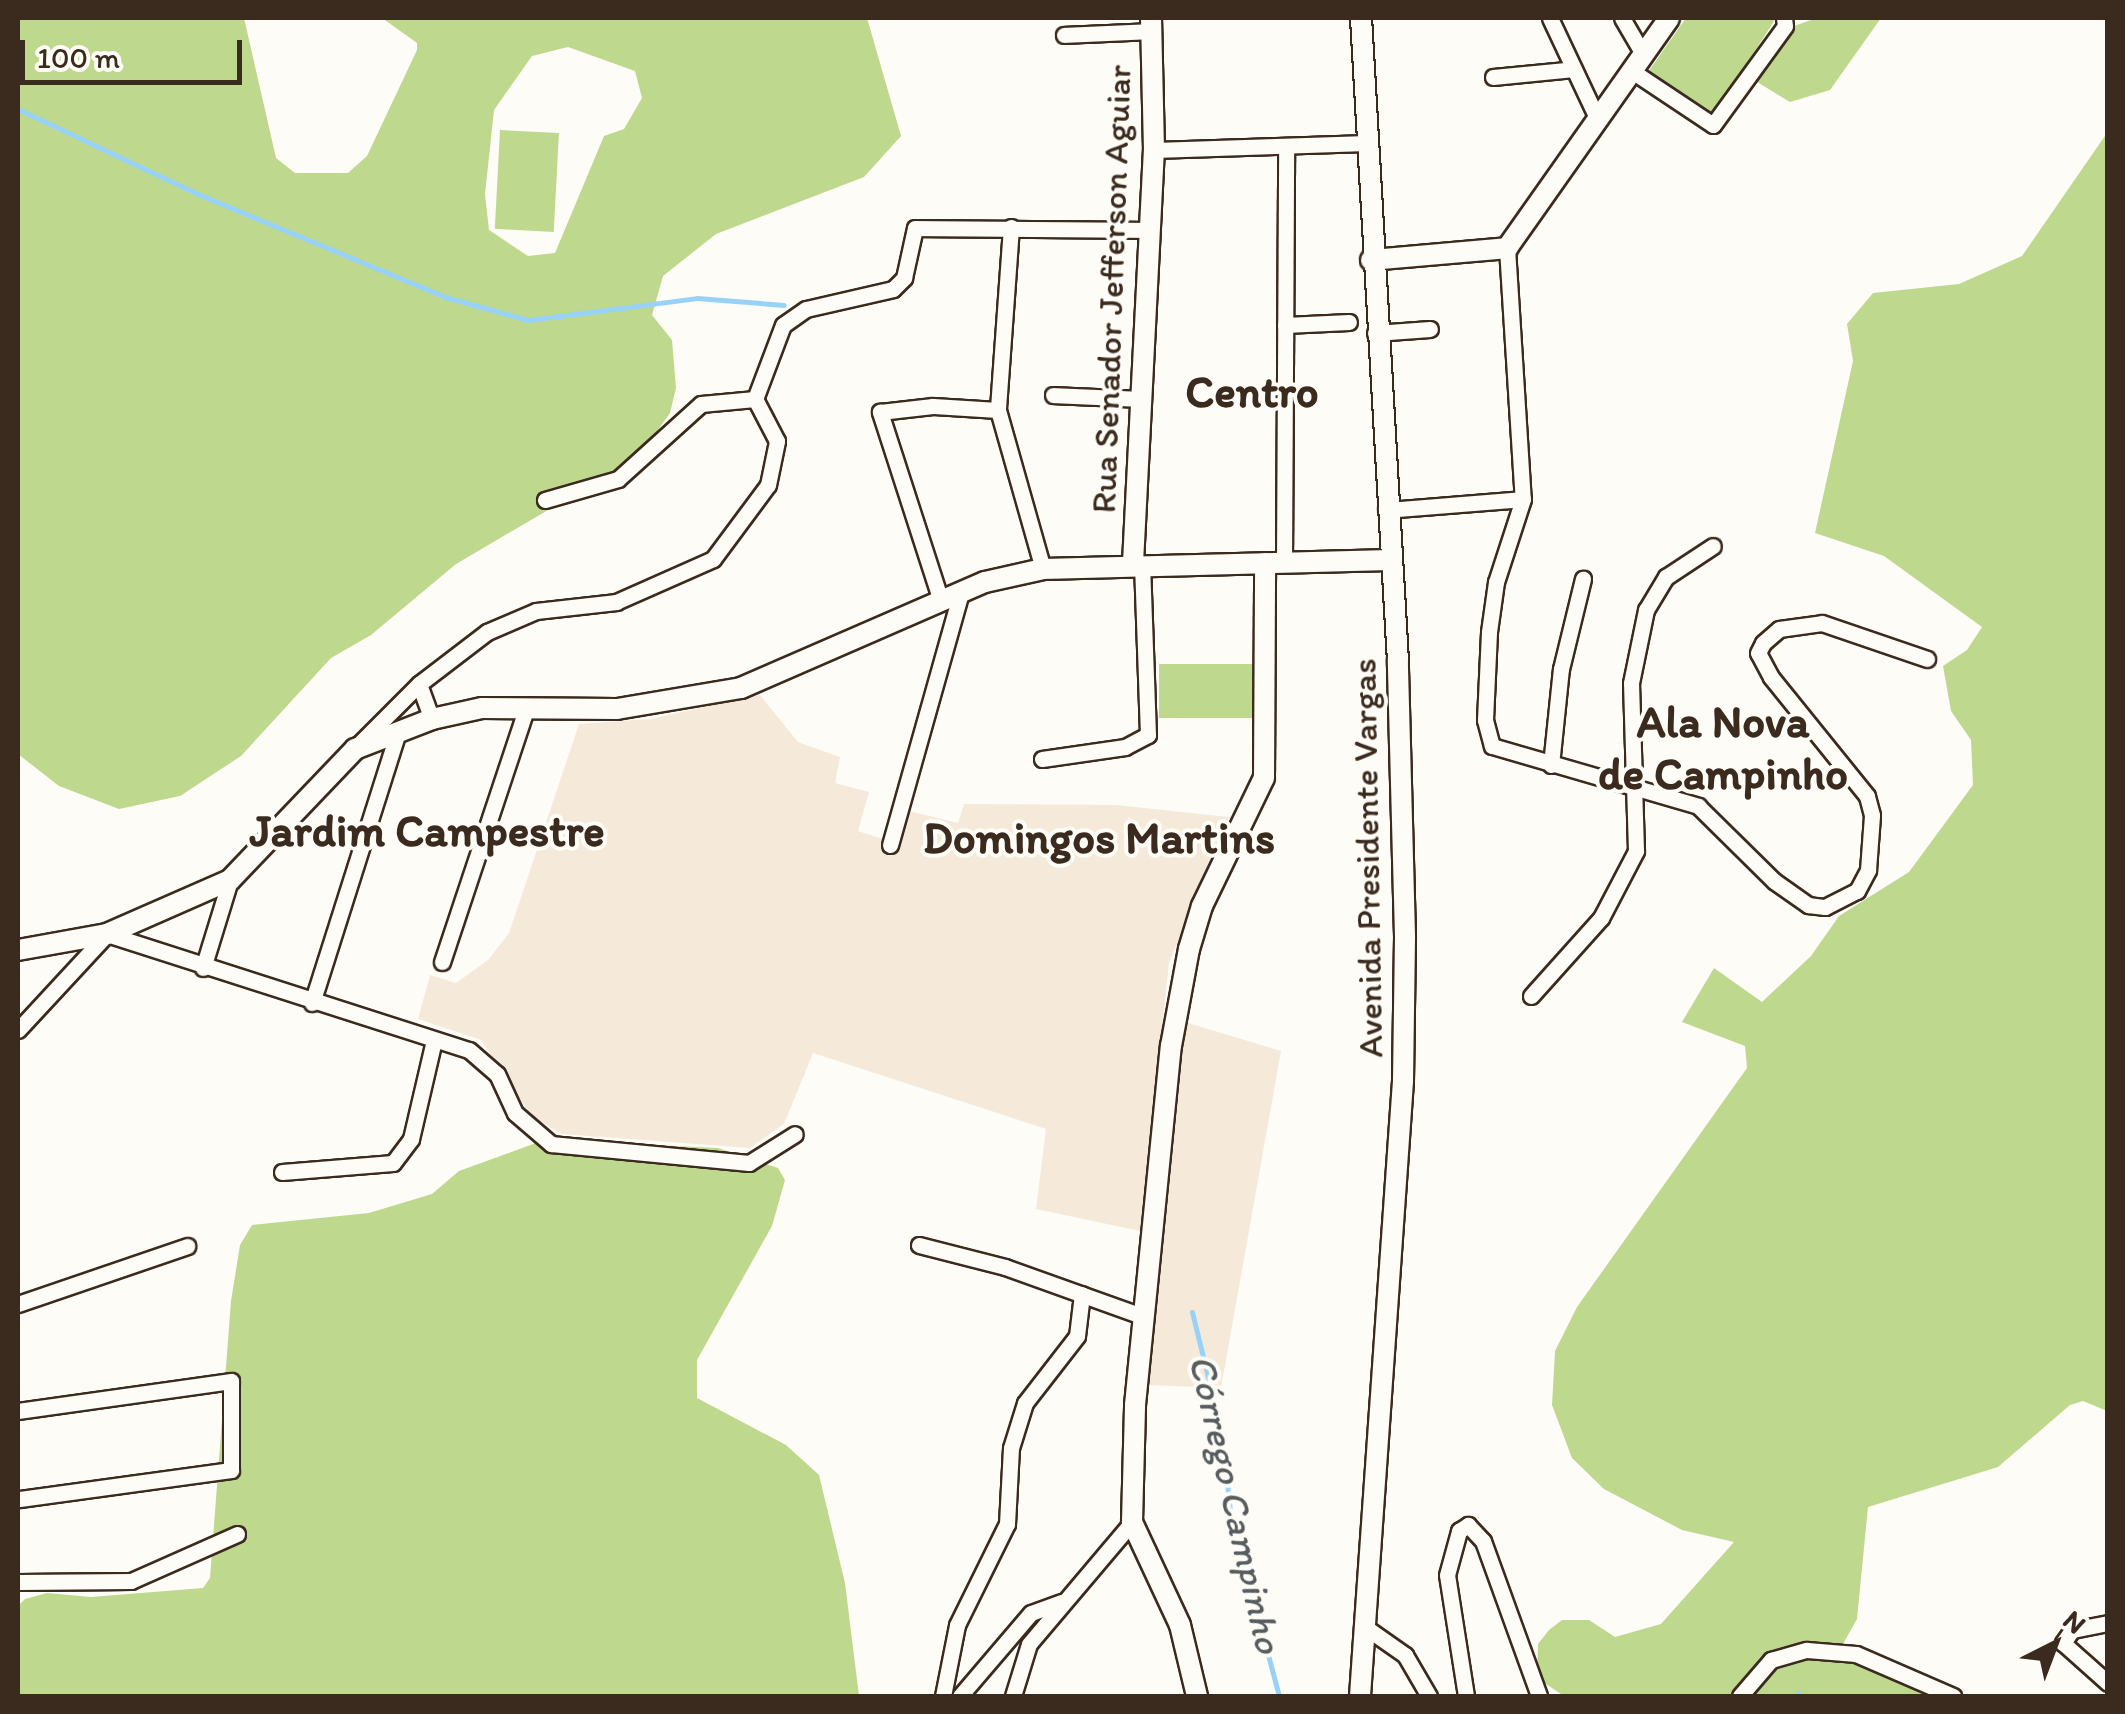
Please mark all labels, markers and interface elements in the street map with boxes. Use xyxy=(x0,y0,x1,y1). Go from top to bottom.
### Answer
scale bar xyxy=(25,20,248,82)
text: 100 m xyxy=(37,39,120,76)
street label: Rua Senador Jefferson Aguiar xyxy=(1082,64,1140,514)
district label: Centro xyxy=(1185,365,1319,419)
street label: Avenida Presidente Vargas xyxy=(1343,659,1391,1057)
district label: Ala Nova de Campinho xyxy=(1597,695,1849,801)
district label: Jardim Campestre xyxy=(249,804,605,858)
district label: Domingos Martins xyxy=(923,811,1275,865)
water label: Córrego Campinho xyxy=(1179,1350,1291,1658)
north arrow xyxy=(2005,1594,2105,1694)
text: N xyxy=(2057,1603,2093,1641)

